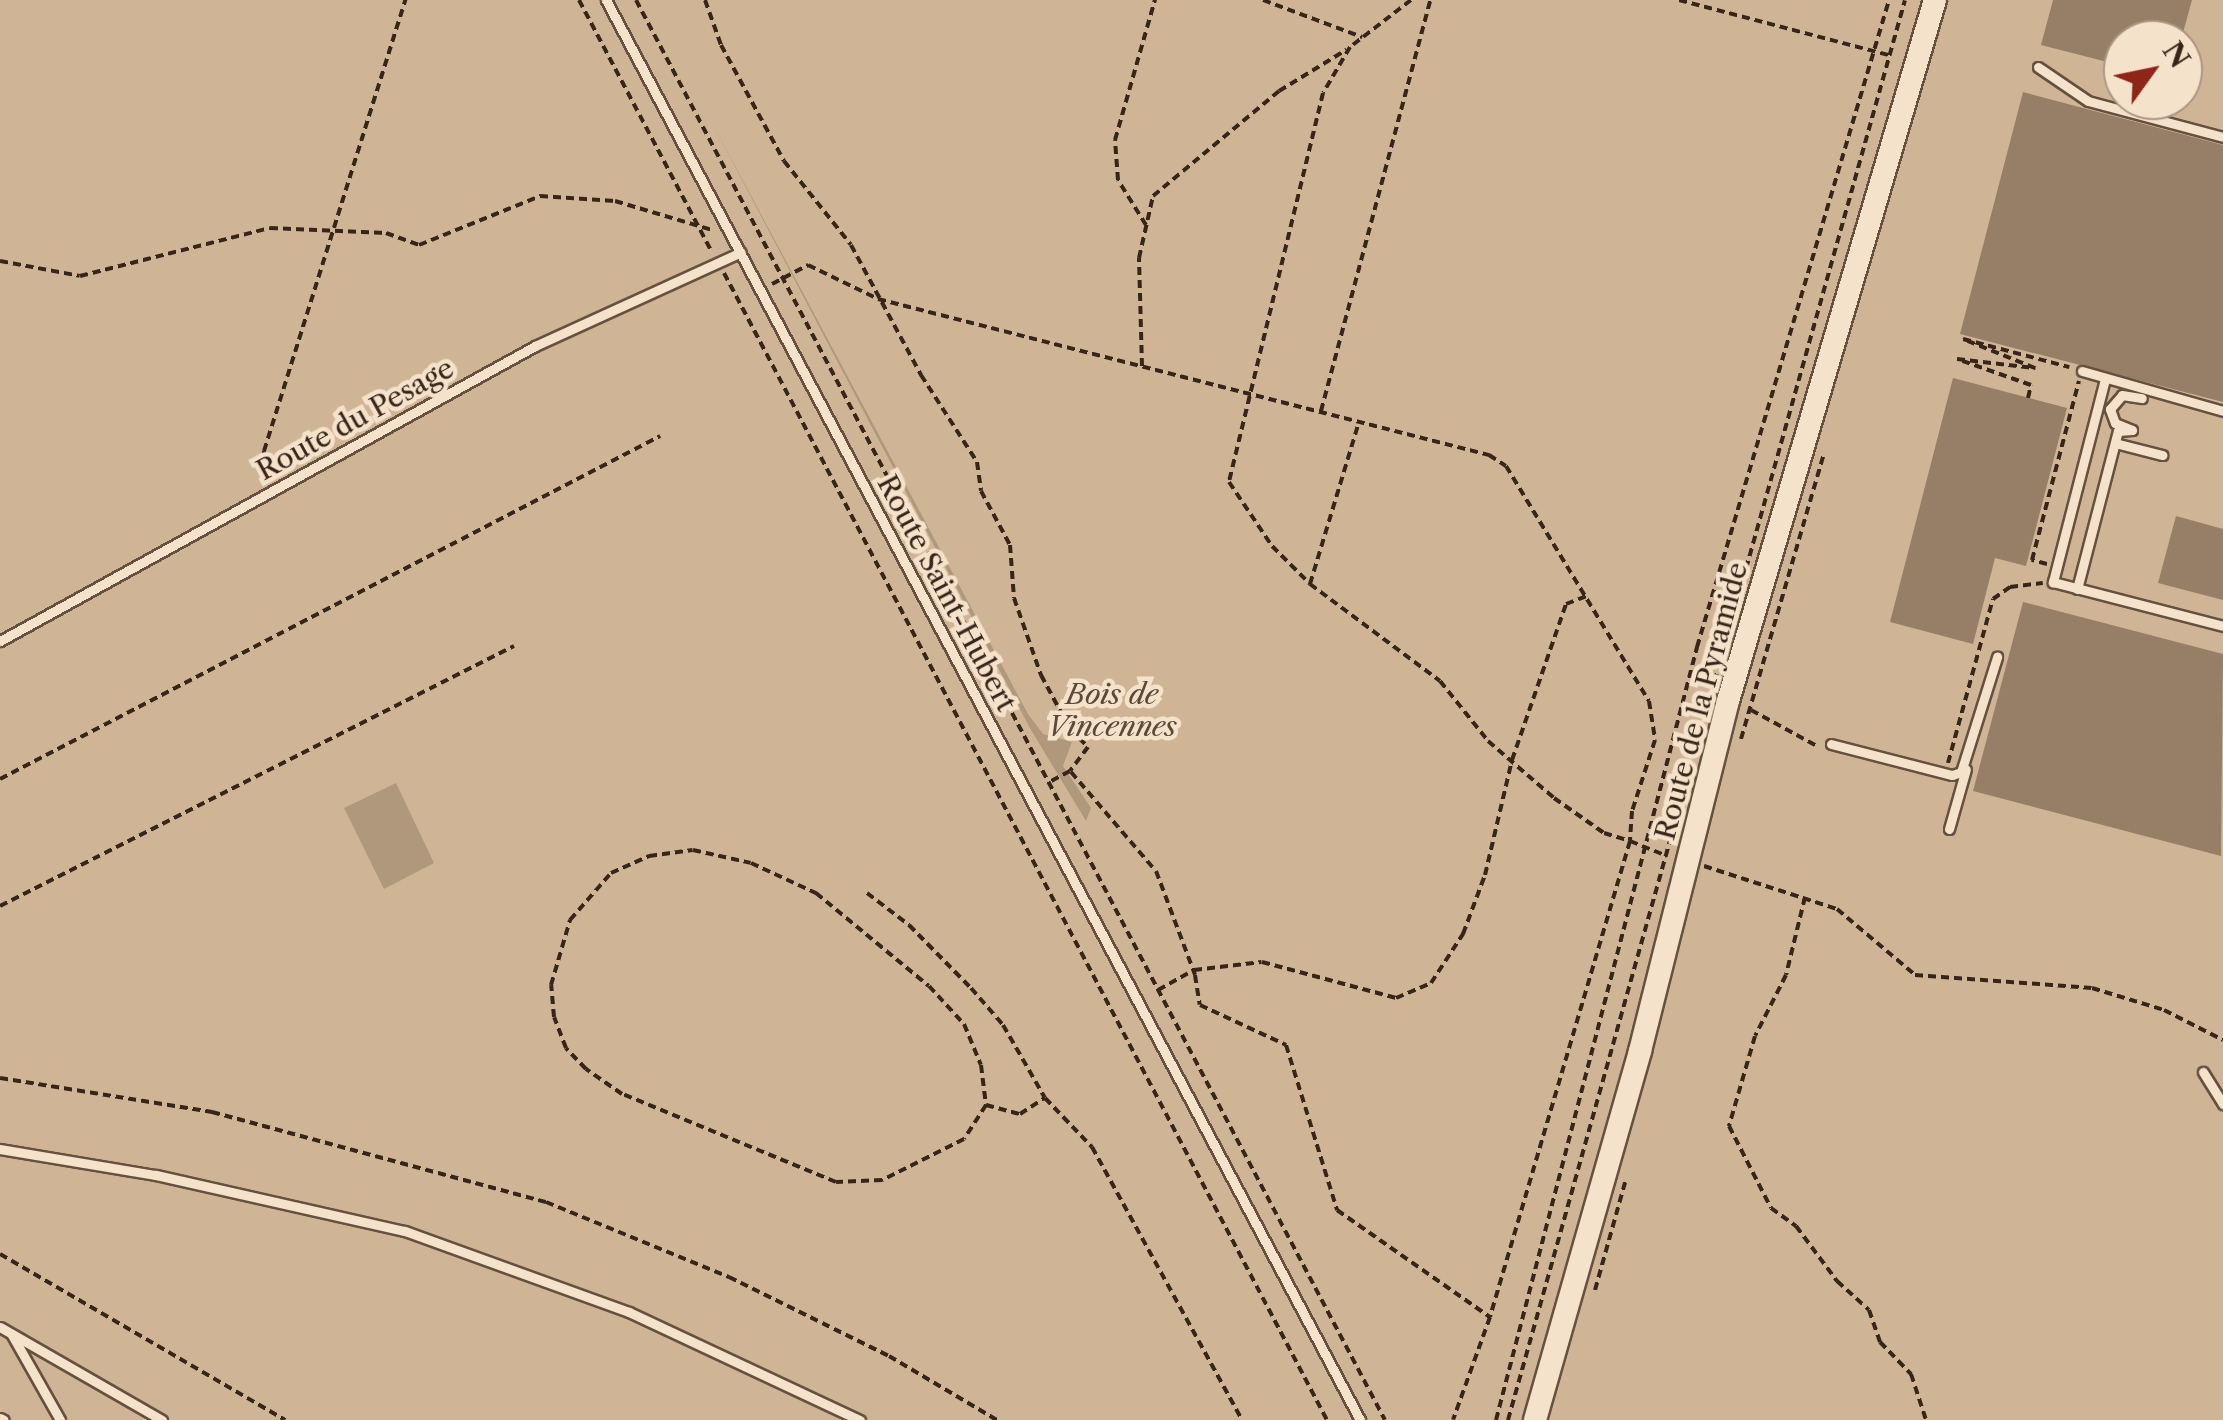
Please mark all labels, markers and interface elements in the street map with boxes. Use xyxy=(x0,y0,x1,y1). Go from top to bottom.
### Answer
north arrow xyxy=(2103,20,2203,120)
text: N xyxy=(2156,35,2197,74)
street label: Route du Pesage xyxy=(251,351,459,487)
street label: Route Saint-Hubert xyxy=(871,469,1023,717)
street label: Route de la Pyramide xyxy=(1648,558,1754,844)
park label: Bois de Vincennes xyxy=(1047,677,1177,743)

